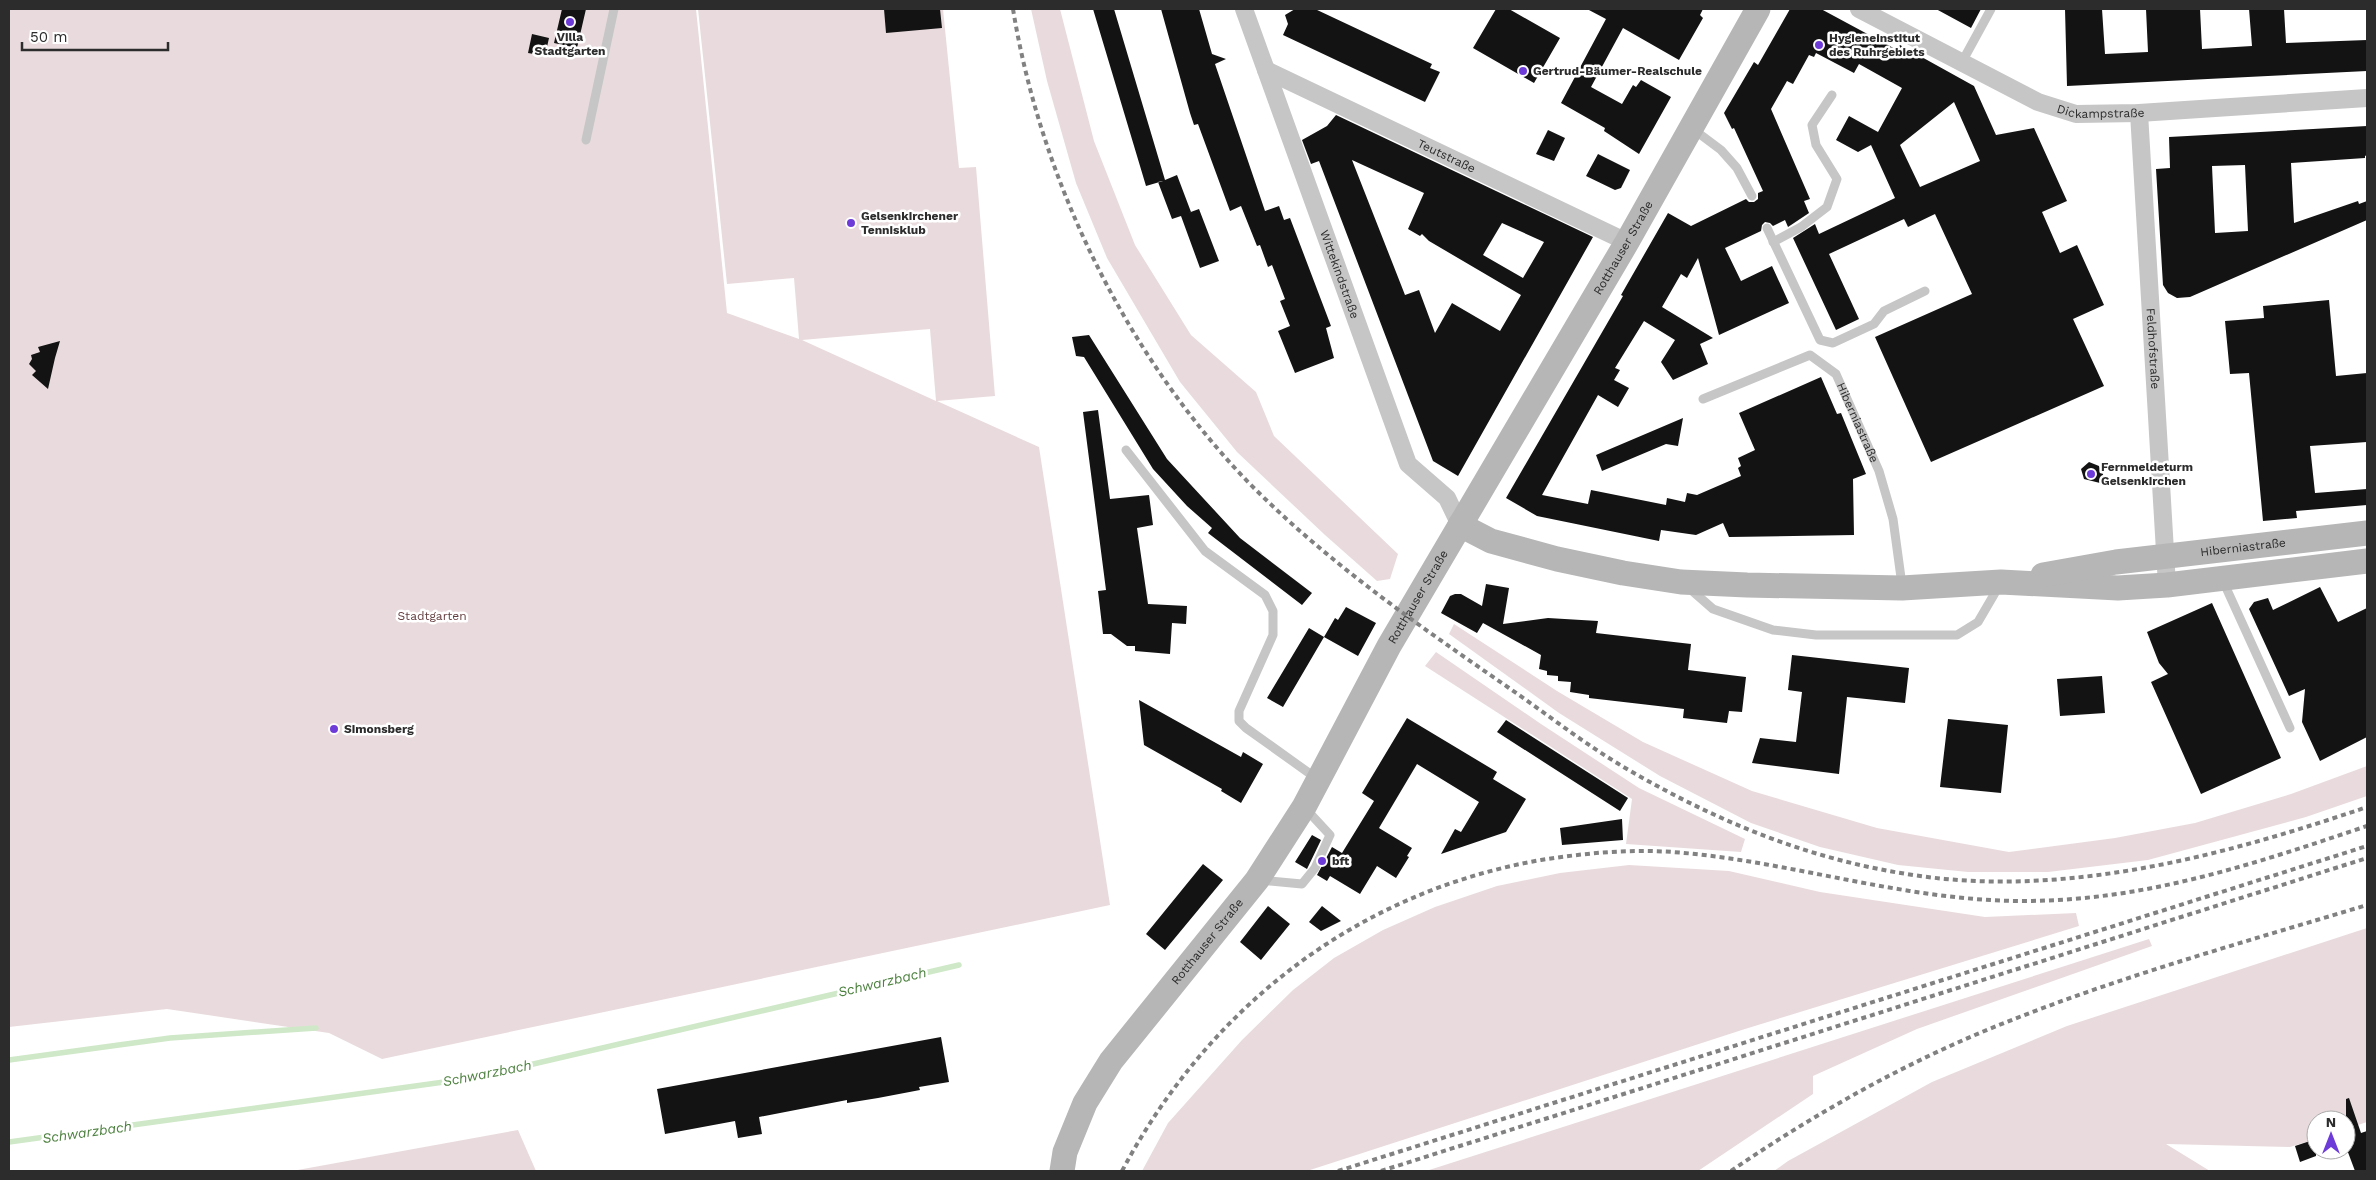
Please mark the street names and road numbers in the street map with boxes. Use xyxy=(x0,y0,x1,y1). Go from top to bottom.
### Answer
street label: Dickampstraße xyxy=(2055,101,2145,121)
street label: Teutstraße xyxy=(1415,136,1478,176)
street label: Rotthauser Straße xyxy=(1590,198,1656,297)
street label: Wittekindstraße xyxy=(1317,228,1362,321)
street label: Feldhofstraße xyxy=(2144,308,2162,390)
street label: Hiberniastraße xyxy=(1834,380,1881,465)
street label: Hiberniastraße xyxy=(2199,535,2287,559)
street label: Rotthauser Straße xyxy=(1385,547,1451,646)
street label: Rotthauser Straße xyxy=(1168,896,1246,987)

